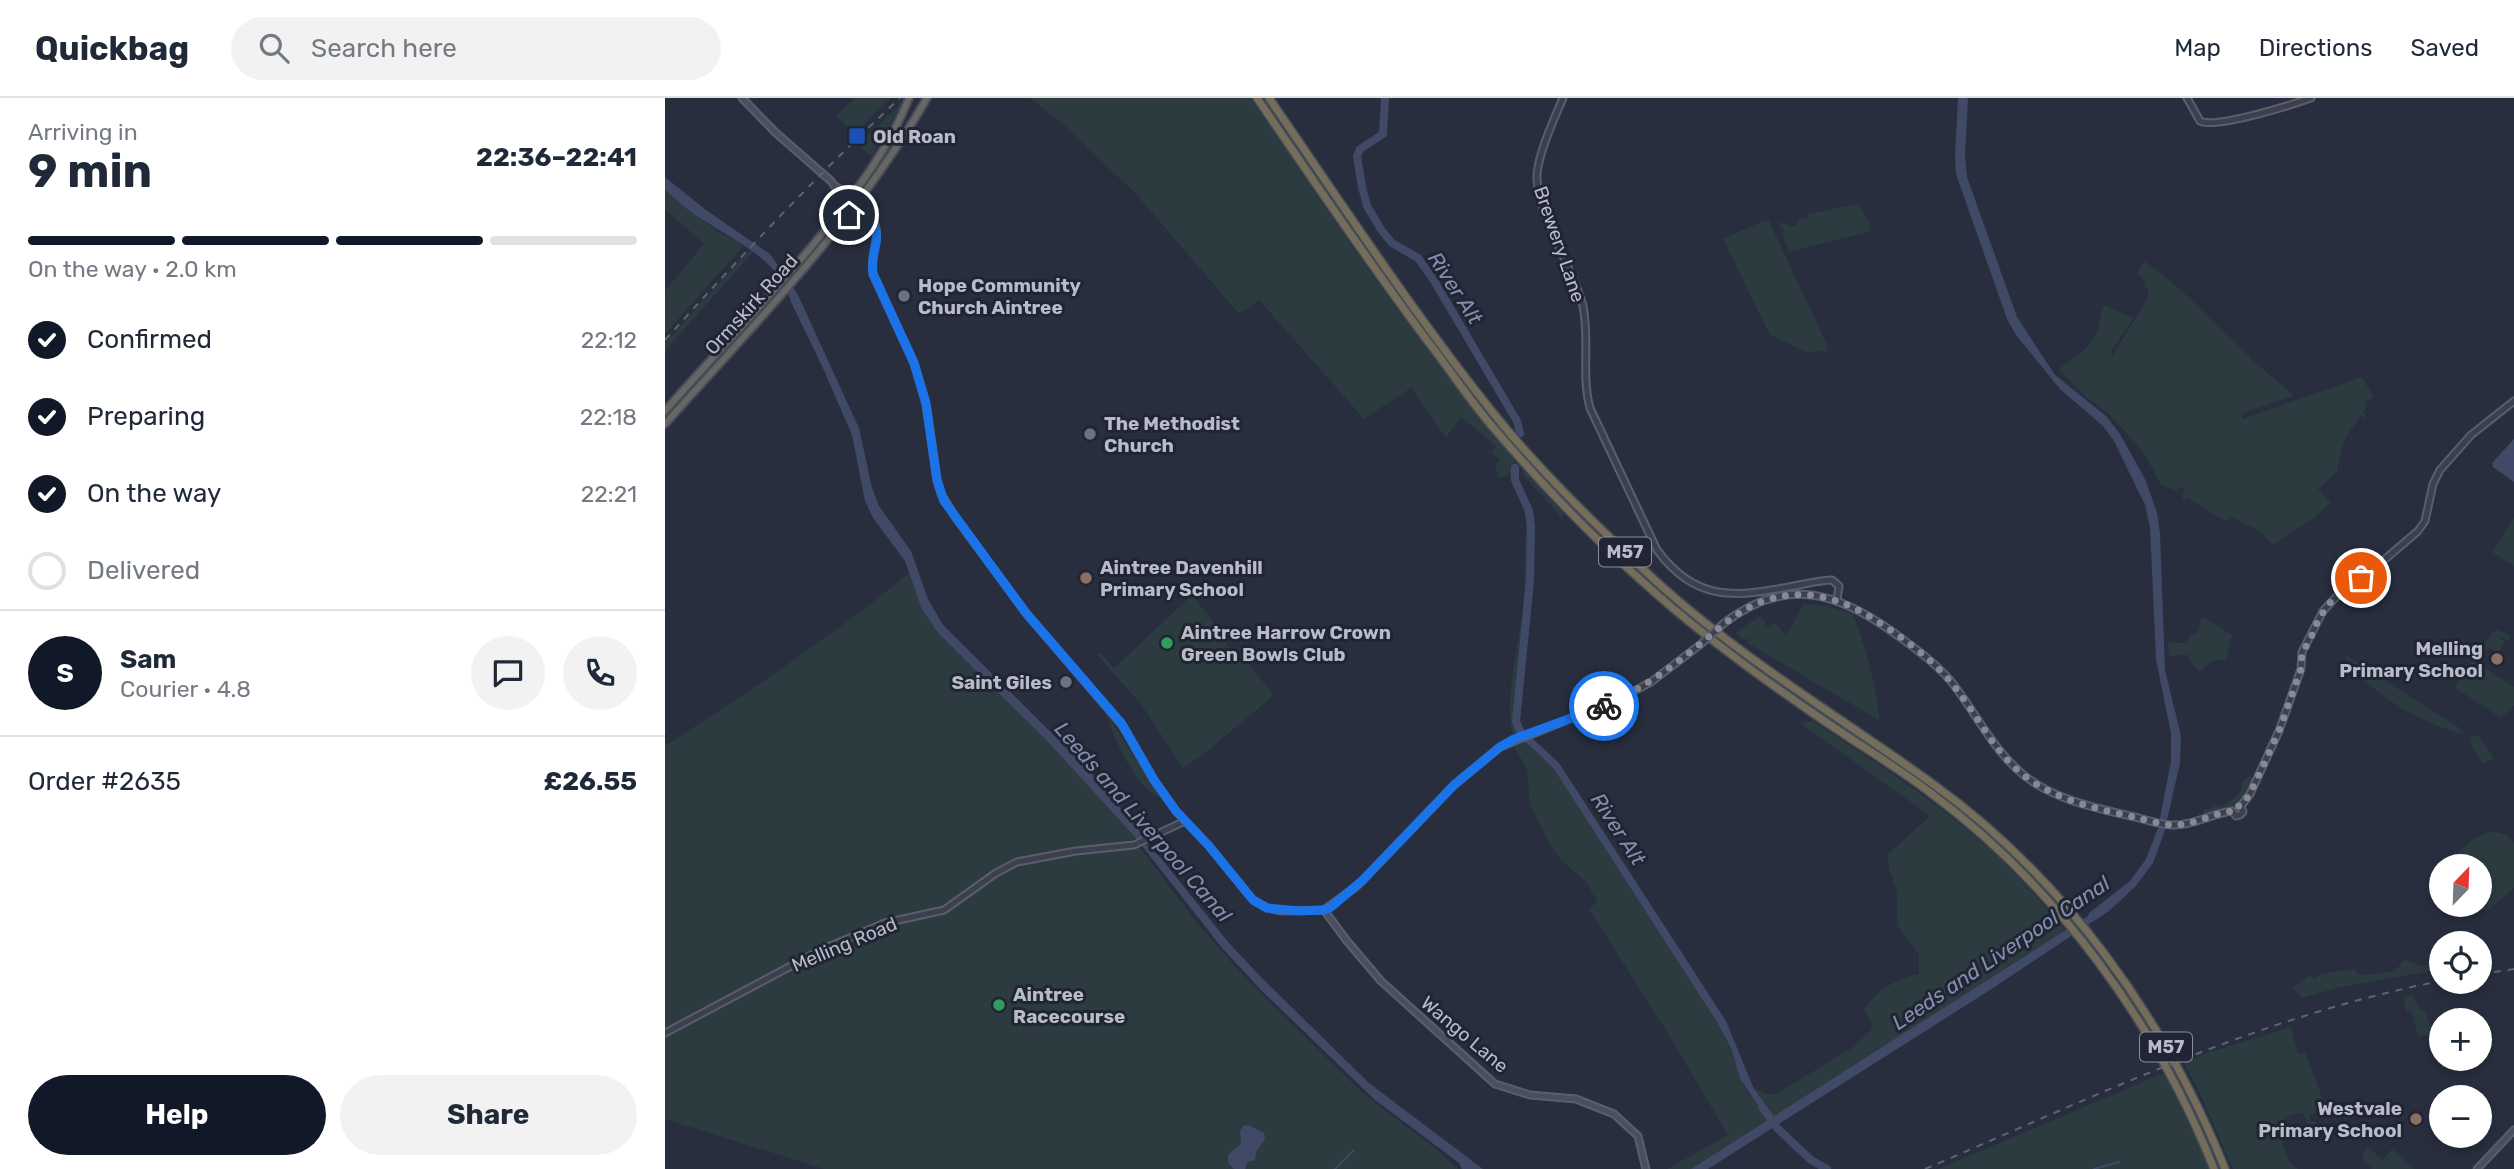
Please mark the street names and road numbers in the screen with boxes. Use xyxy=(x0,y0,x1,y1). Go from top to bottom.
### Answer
street label: Brewery Lane xyxy=(1529,183,1590,305)
street label: Ormskirk Road xyxy=(700,249,803,359)
road number: M57 xyxy=(1599,538,1651,566)
street label: Melling Road xyxy=(788,912,900,977)
street label: Wango Lane xyxy=(1416,991,1513,1078)
road number: M57 xyxy=(2140,1032,2192,1062)

